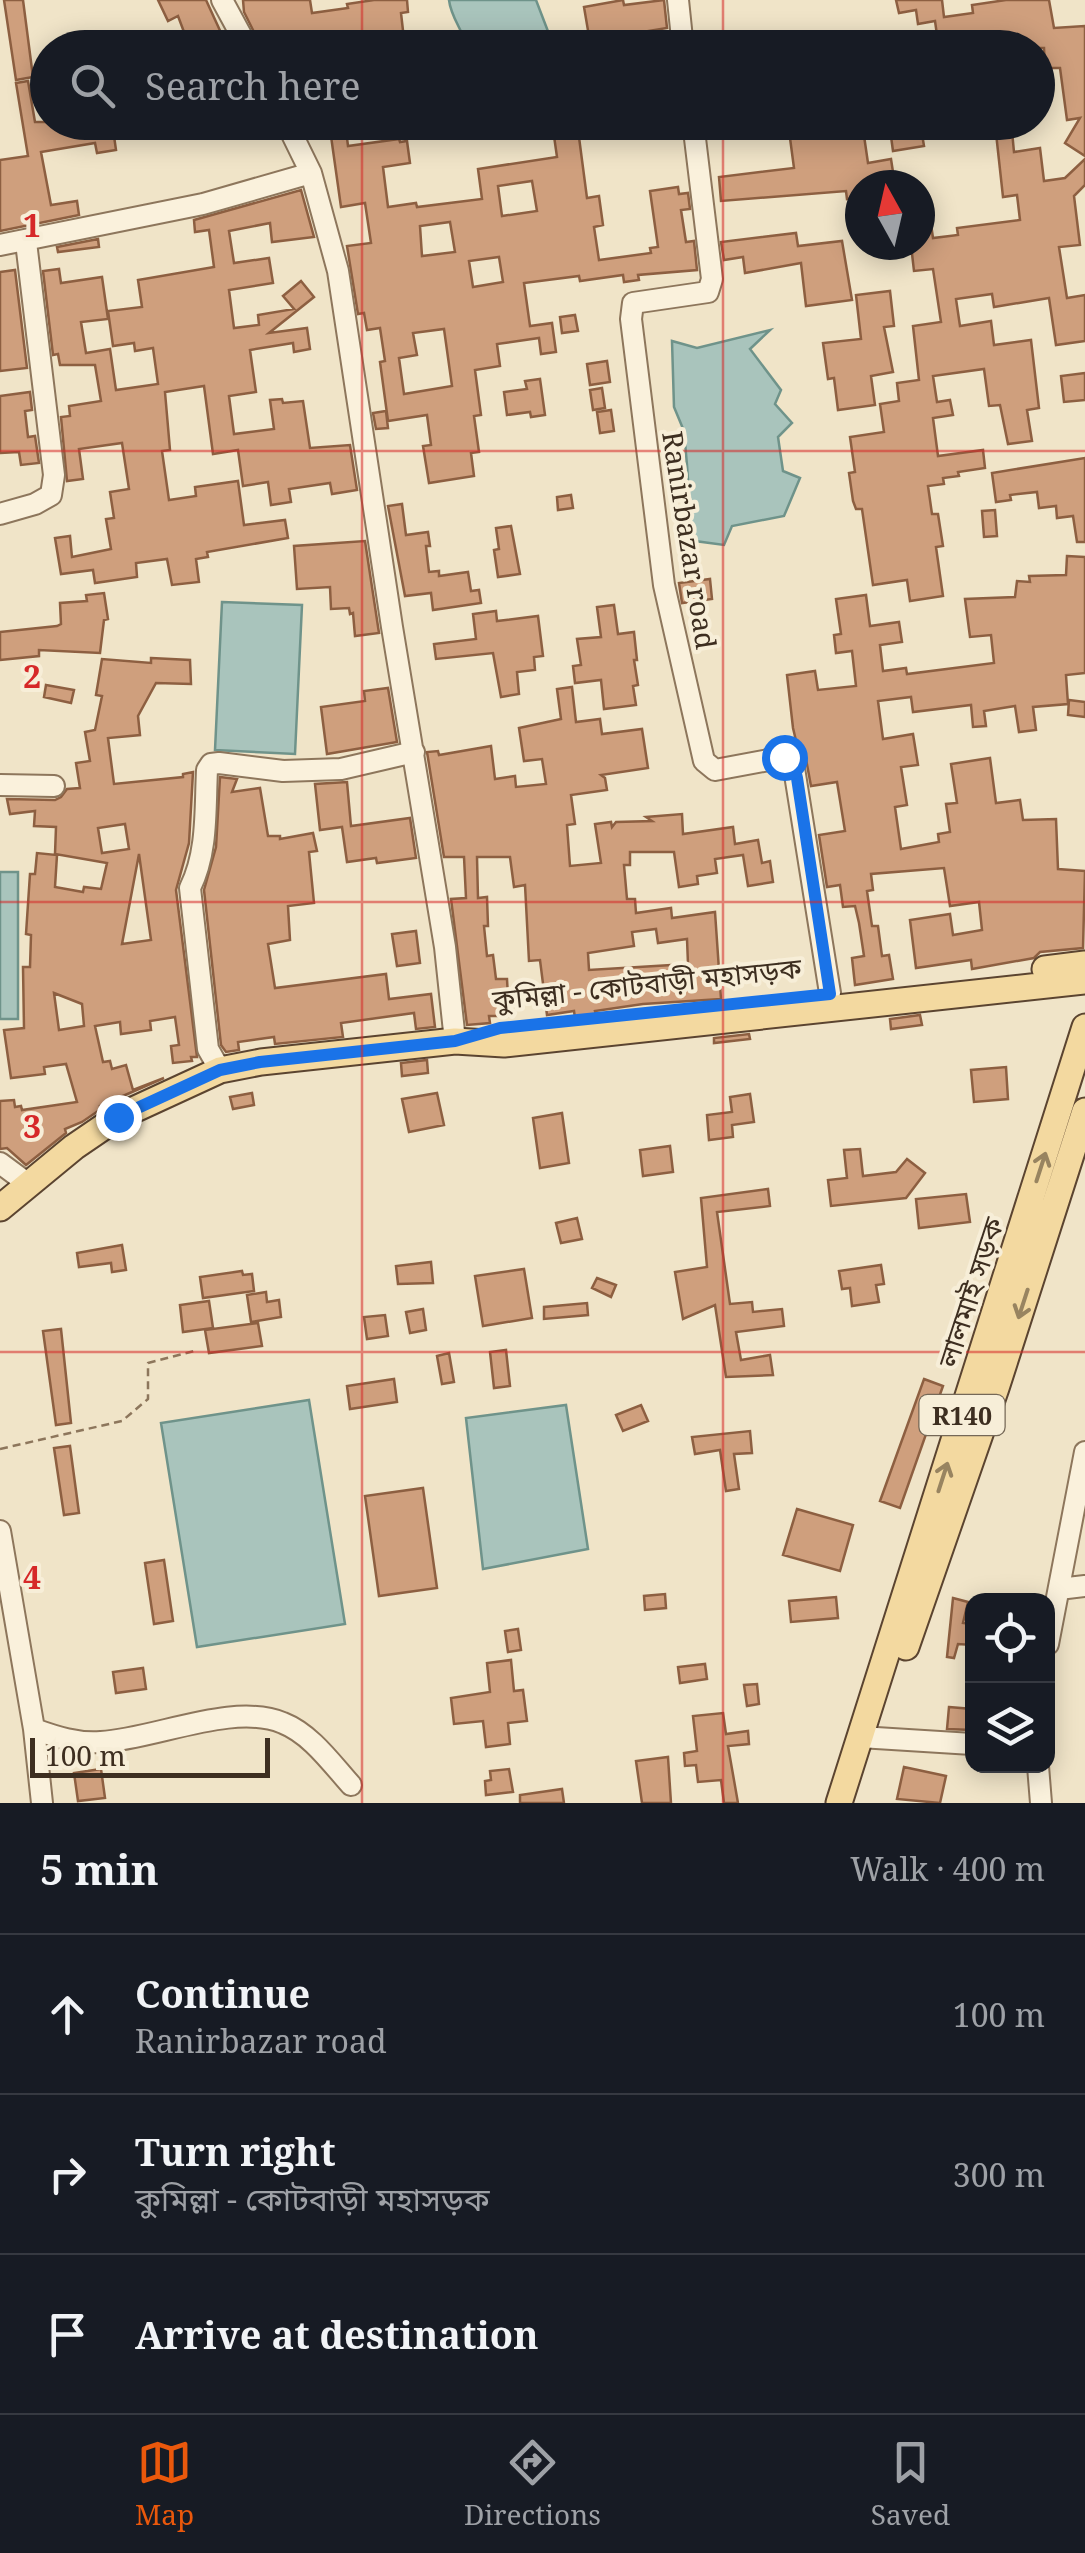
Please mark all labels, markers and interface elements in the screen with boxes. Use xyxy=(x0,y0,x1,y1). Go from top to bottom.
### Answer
search box xyxy=(30,30,1055,140)
icon: search xyxy=(65,58,120,113)
text: Search here xyxy=(145,59,361,111)
north arrow xyxy=(845,170,935,260)
text: 1 xyxy=(23,203,41,246)
street label: Ranirbazar road xyxy=(654,428,726,652)
text: 2 xyxy=(23,654,41,697)
route start xyxy=(762,735,808,781)
street label: কুমিল্লা - কোটবাড়ী মহাসড়ক xyxy=(490,948,804,1018)
route end xyxy=(96,1095,142,1141)
text: 3 xyxy=(23,1104,41,1147)
one-way arrow xyxy=(1033,1151,1051,1183)
street label: লালমাই সড়ক xyxy=(928,1212,1012,1373)
one-way arrow xyxy=(1013,1288,1031,1319)
road number: R140 xyxy=(920,1395,1004,1435)
one-way arrow xyxy=(935,1461,953,1493)
text: 4 xyxy=(23,1555,41,1598)
map controls xyxy=(965,1593,1055,1773)
button: locate xyxy=(965,1593,1055,1683)
button: layers xyxy=(965,1683,1055,1773)
scale bar xyxy=(30,1733,270,1778)
text: 100 m xyxy=(45,1736,126,1774)
text: 5 min xyxy=(40,1840,159,1897)
text: Walk · 400 m xyxy=(850,1847,1045,1890)
text: Continue xyxy=(135,1967,310,2019)
icon: ahead xyxy=(40,1987,95,2042)
text: 100 m xyxy=(953,1993,1045,2036)
text: Ranirbazar road xyxy=(135,2019,387,2062)
text: Turn right xyxy=(135,2125,336,2177)
icon: right xyxy=(40,2147,95,2202)
text: 300 m xyxy=(953,2153,1045,2196)
text: কুমিল্লা - কোটবাড়ী মহাসড়ক xyxy=(135,2177,490,2220)
icon: arrive xyxy=(40,2307,95,2362)
text: Arrive at destination xyxy=(135,2308,539,2360)
tab: Map xyxy=(135,2435,194,2533)
tab: Directions xyxy=(464,2435,601,2533)
tab: Saved xyxy=(871,2435,950,2533)

